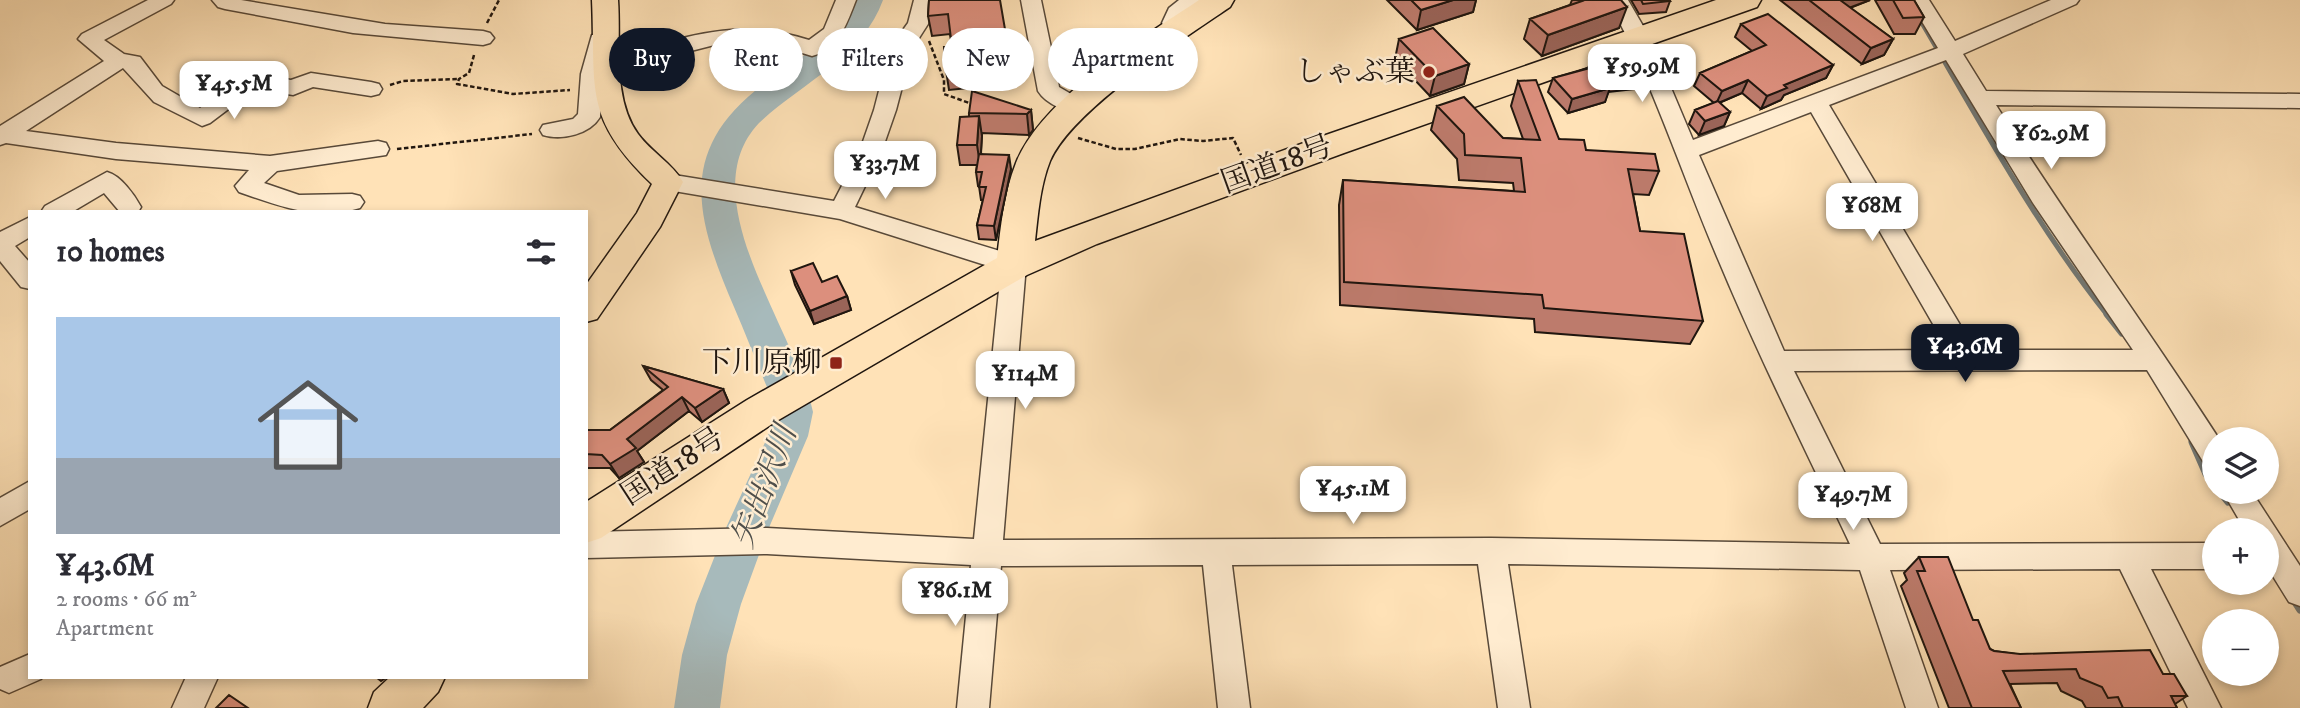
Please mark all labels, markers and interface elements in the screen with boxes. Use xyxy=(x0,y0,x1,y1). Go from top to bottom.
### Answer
chip: Buy xyxy=(609,28,695,91)
chip: Rent xyxy=(709,28,803,91)
chip: Filters xyxy=(817,28,928,91)
chip: New xyxy=(942,28,1034,91)
chip: Apartment xyxy=(1048,28,1198,91)
pin: ¥59.9M xyxy=(1585,44,1699,104)
text: ¥59.9M xyxy=(1604,52,1680,81)
place label: しゃぶ葉 xyxy=(1295,54,1415,91)
pin: ¥45.5M xyxy=(177,61,291,121)
marker: しゃぶ葉 xyxy=(1421,64,1437,80)
text: ¥45.5M xyxy=(196,69,272,98)
pin: ¥62.9M xyxy=(1994,111,2108,171)
text: ¥62.9M xyxy=(2013,119,2090,148)
street label: 国道18号 xyxy=(1216,128,1338,202)
pin: ¥33.7M xyxy=(828,142,942,201)
text: ¥33.7M xyxy=(850,149,920,178)
pin: ¥68M xyxy=(1831,184,1913,243)
text: ¥68M xyxy=(1842,191,1902,220)
icon: filters xyxy=(522,233,560,271)
text: 10 homes xyxy=(56,234,165,271)
pin: ¥43.6M xyxy=(1908,324,2022,384)
text: ¥43.6M xyxy=(1927,332,2003,361)
place label: 下川原柳 xyxy=(702,345,822,382)
pin: ¥114M xyxy=(976,352,1074,411)
marker: 下川原柳 xyxy=(828,355,844,371)
text: ¥114M xyxy=(992,359,1058,388)
icon: home xyxy=(245,362,371,488)
water label: 矢出沢川 xyxy=(723,417,808,554)
street label: 国道18号 xyxy=(614,420,732,514)
map controls xyxy=(2202,427,2279,686)
button: layers xyxy=(2202,427,2279,504)
pin: ¥45.1M xyxy=(1296,466,1410,526)
pin: ¥49.7M xyxy=(1796,472,1910,532)
text: ¥45.1M xyxy=(1316,474,1390,503)
text: ¥49.7M xyxy=(1814,480,1892,509)
button: + xyxy=(2202,518,2279,595)
text: ¥43.6M xyxy=(56,548,155,585)
pin: ¥86.1M xyxy=(898,568,1012,628)
text: ¥86.1M xyxy=(918,576,992,605)
text: 2 rooms · 66 m² xyxy=(56,585,196,614)
button: − xyxy=(2202,609,2279,686)
text: Apartment xyxy=(56,614,154,643)

